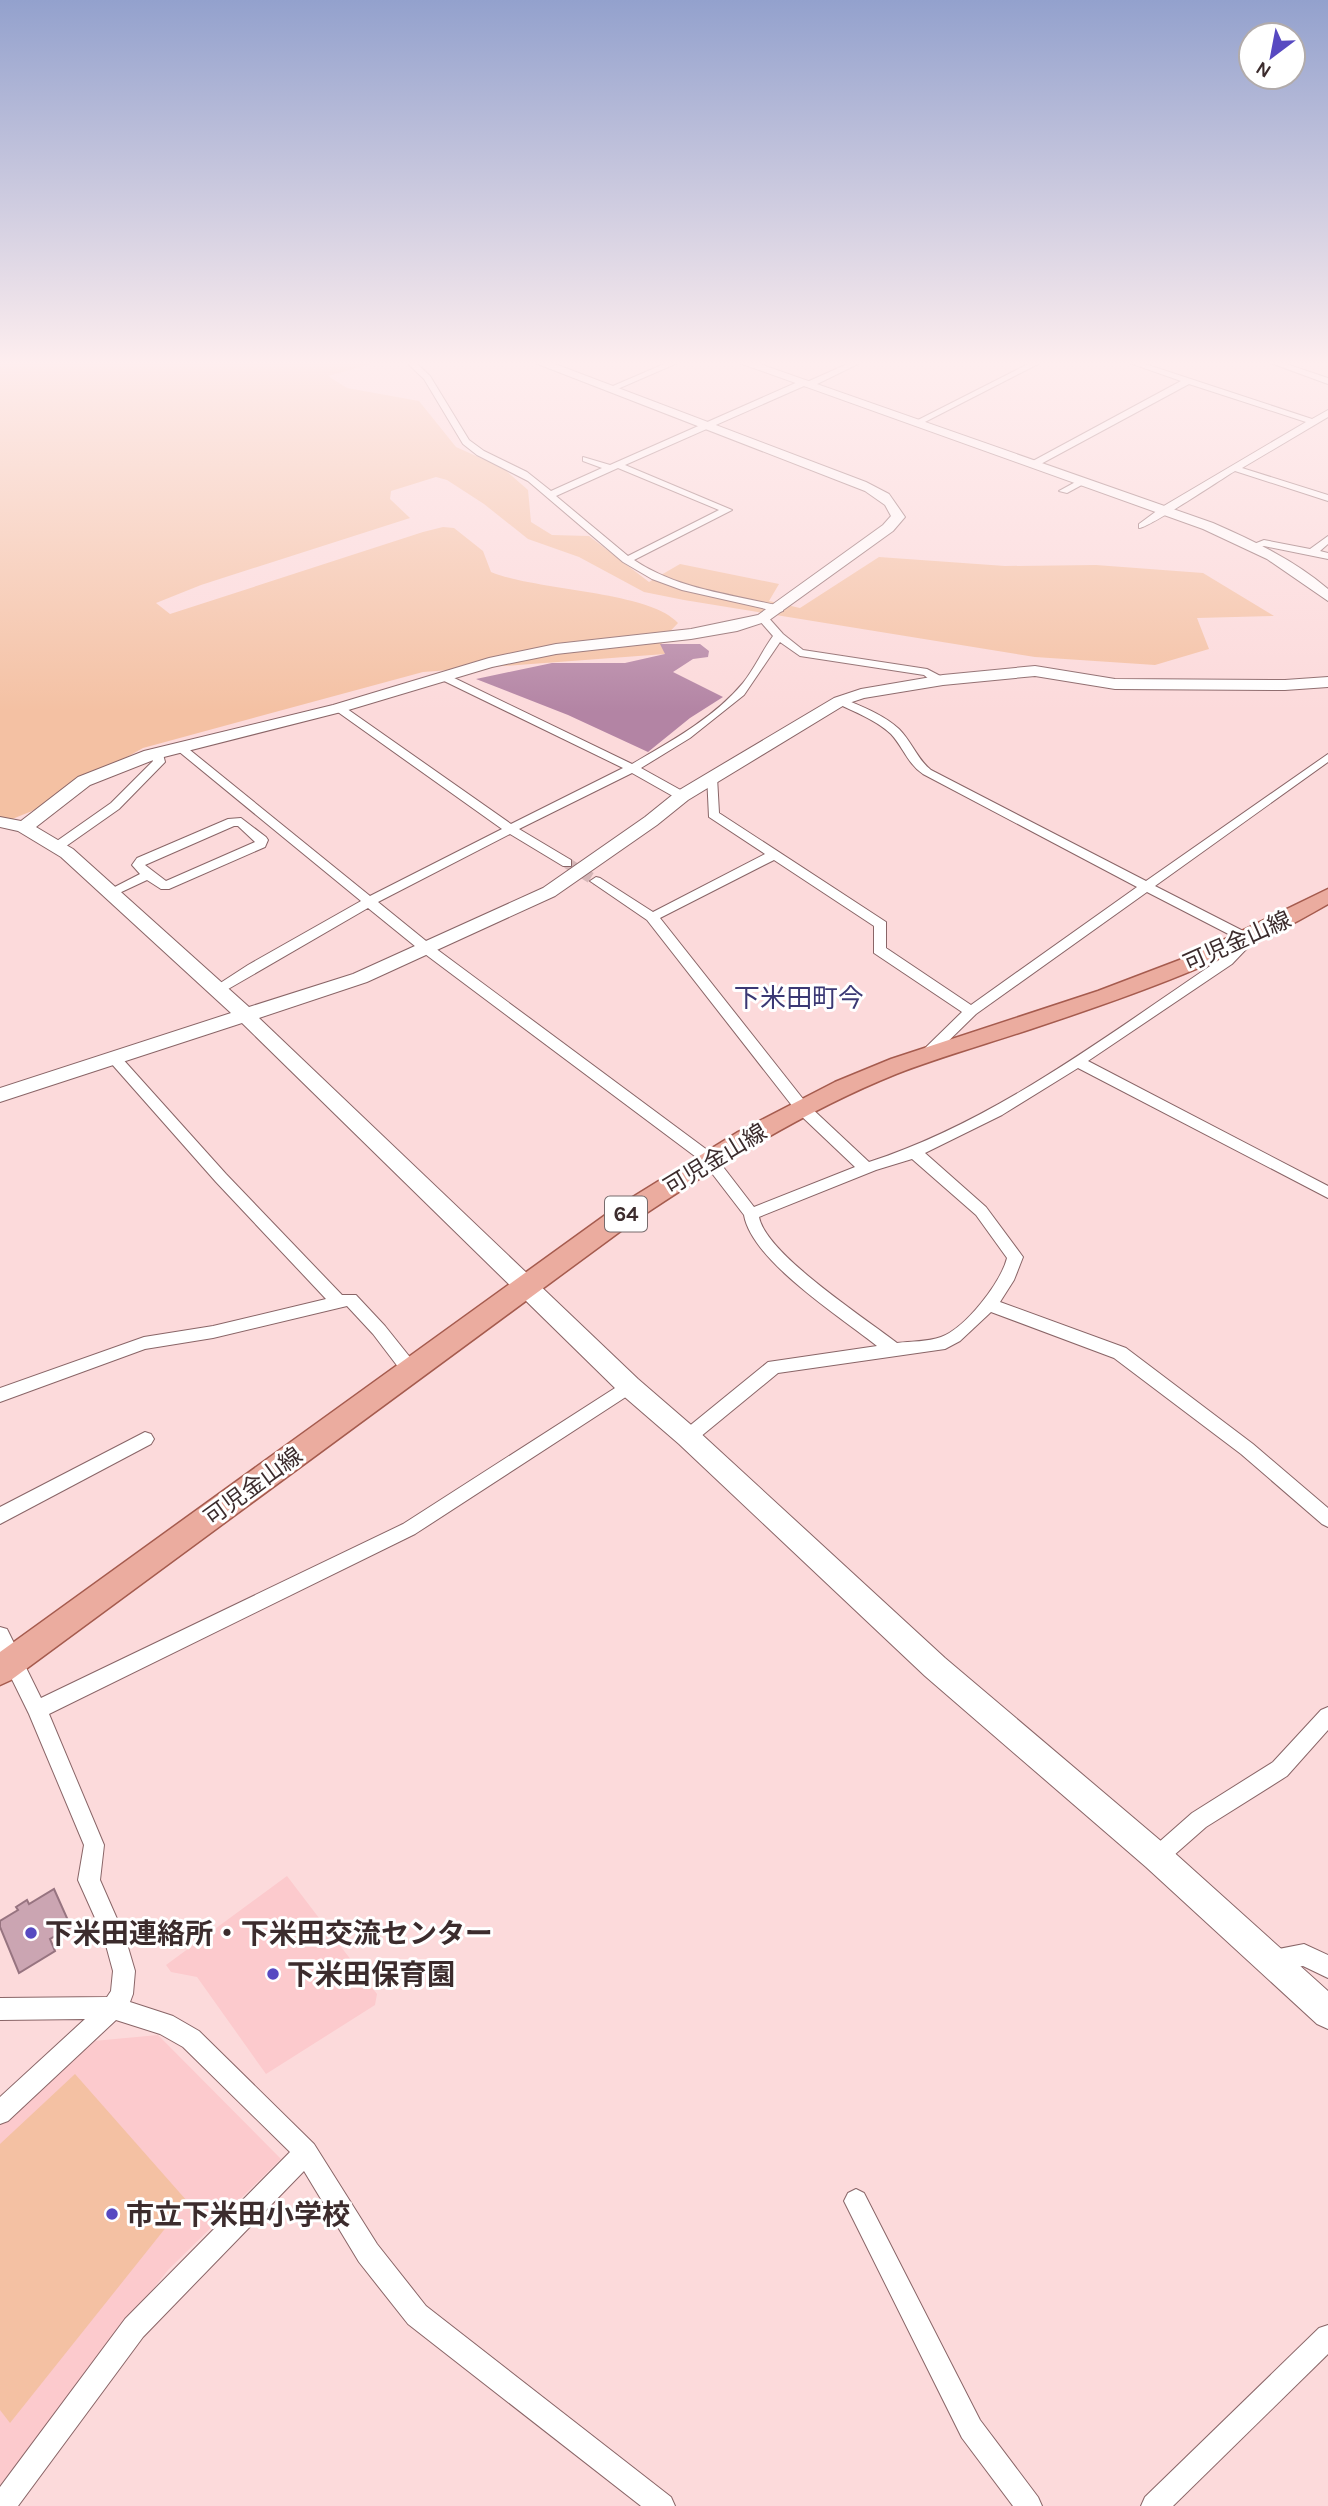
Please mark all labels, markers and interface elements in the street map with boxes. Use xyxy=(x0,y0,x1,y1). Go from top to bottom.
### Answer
north arrow xyxy=(1237,21,1307,91)
text: N xyxy=(1252,57,1275,83)
street label: 可児金山線 xyxy=(1179,906,1295,977)
district label: 下米田町今 xyxy=(734,983,864,1014)
street label: 可児金山線 xyxy=(659,1118,771,1201)
road number: 64 xyxy=(605,1196,647,1232)
street label: 可児金山線 xyxy=(199,1442,308,1531)
place label: 下米田連絡所・下米田交流センター xyxy=(45,1917,493,1950)
marker: 下米田連絡所・下米田交流センター xyxy=(23,1925,39,1941)
place label: 下米田保育園 xyxy=(287,1958,455,1991)
marker: 下米田保育園 xyxy=(265,1966,281,1982)
place label: 市立下米田小学校 xyxy=(126,2198,350,2231)
marker: 市立下米田小学校 xyxy=(104,2206,120,2222)

